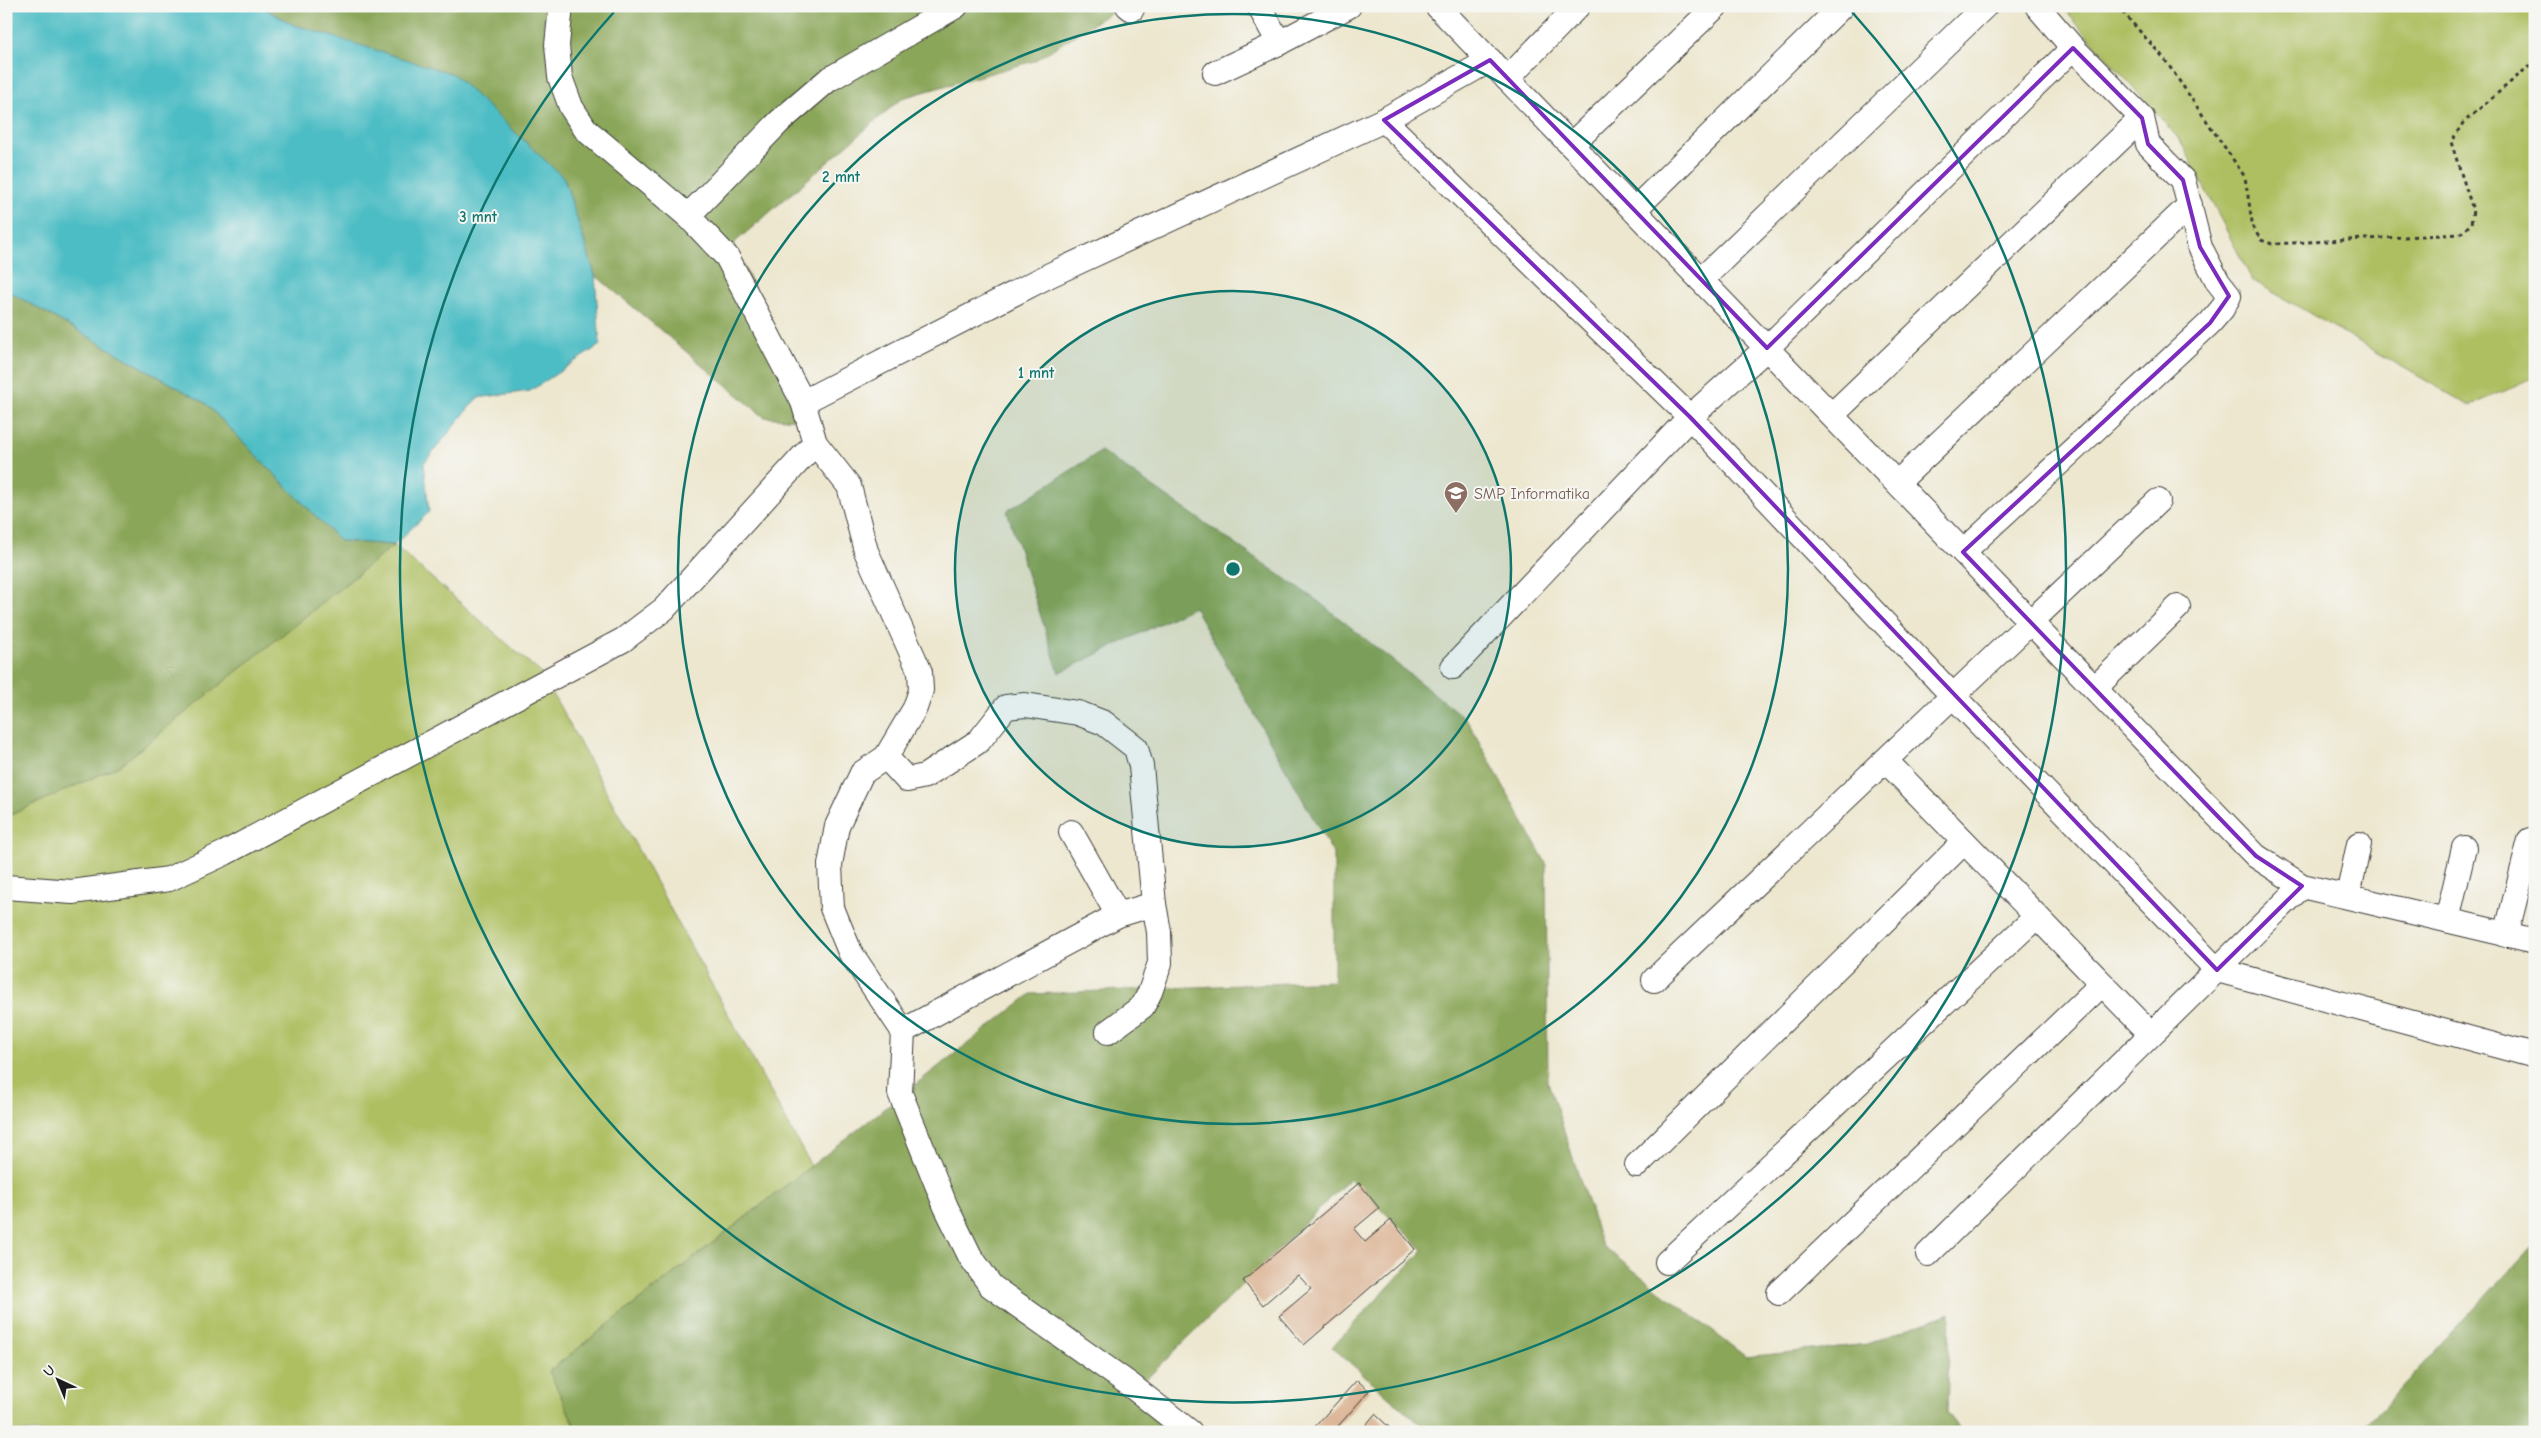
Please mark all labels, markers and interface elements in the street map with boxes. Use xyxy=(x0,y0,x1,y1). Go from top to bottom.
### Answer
text: 2 mnt xyxy=(822,168,861,186)
text: 3 mnt xyxy=(459,208,498,226)
text: 1 mnt xyxy=(1018,364,1055,382)
school or university icon: SMP Informatika xyxy=(1443,480,1469,514)
place label: SMP Informatika xyxy=(1474,485,1590,503)
centre of rings xyxy=(1224,560,1242,578)
north arrow xyxy=(32,1356,82,1406)
text: U xyxy=(40,1362,59,1380)

